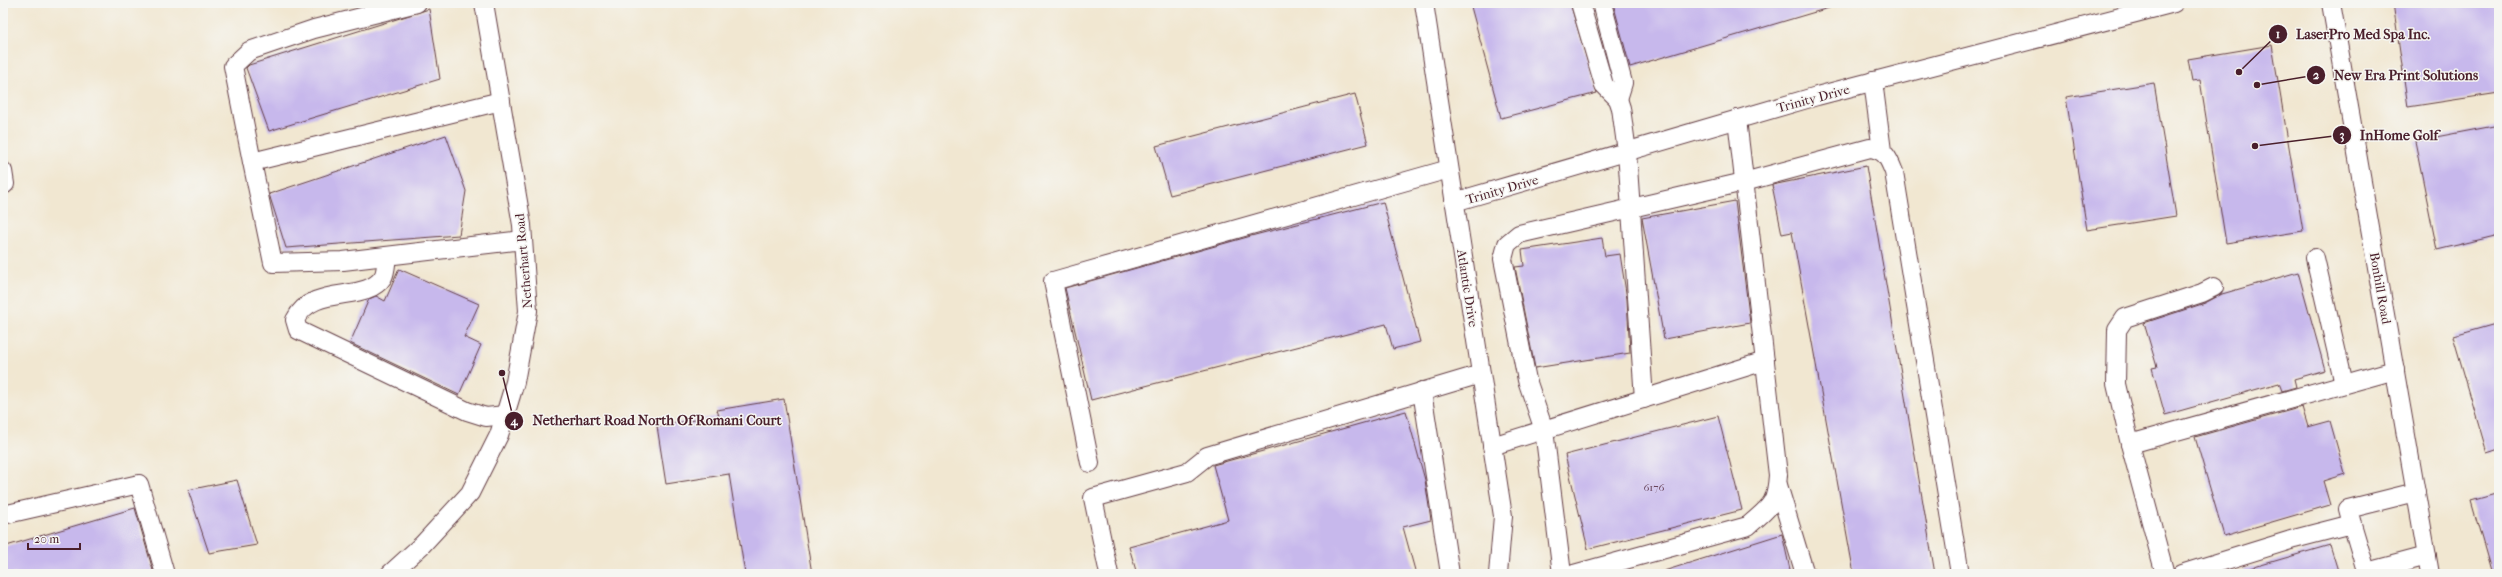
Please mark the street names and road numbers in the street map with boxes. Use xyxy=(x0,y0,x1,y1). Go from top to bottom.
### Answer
street label: Trinity Drive xyxy=(1775,81,1852,115)
street label: Trinity Drive xyxy=(1464,172,1541,207)
street label: Netherhart Road xyxy=(512,212,535,309)
street label: Atlantic Drive xyxy=(1454,247,1481,329)
street label: Bonhill Road xyxy=(2367,251,2394,326)

